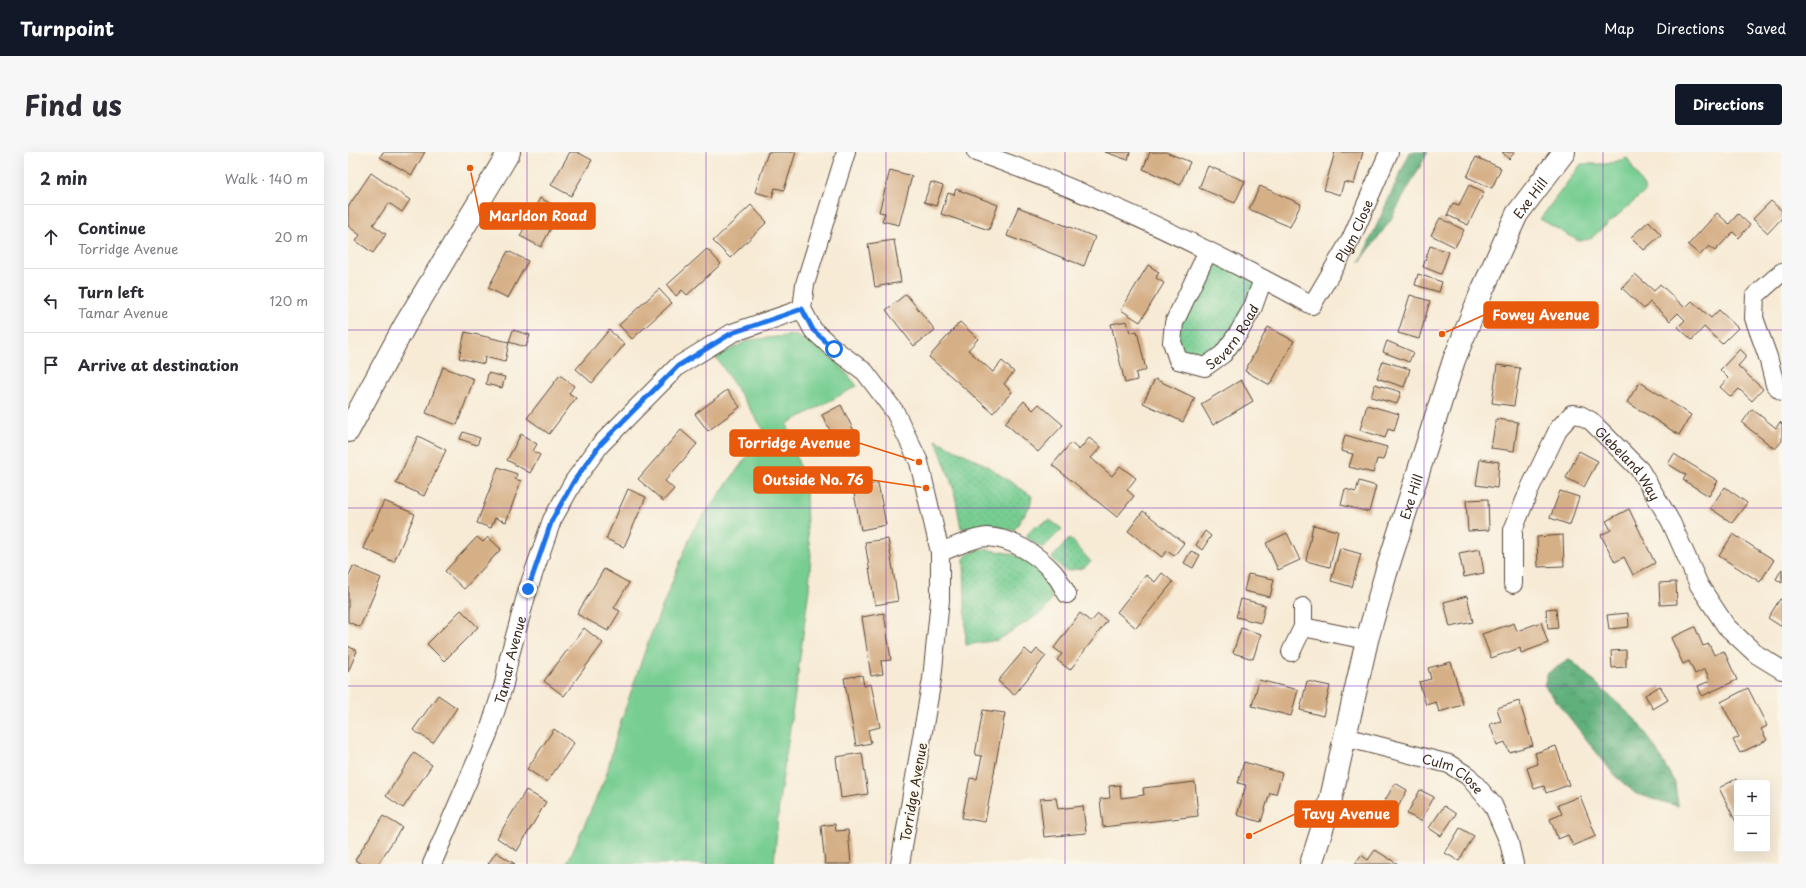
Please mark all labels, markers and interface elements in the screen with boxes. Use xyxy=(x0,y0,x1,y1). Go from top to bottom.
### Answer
text: Turnpoint xyxy=(20,14,114,42)
text: Map xyxy=(1604,18,1634,39)
text: Directions xyxy=(1656,18,1724,39)
text: Saved xyxy=(1746,18,1786,39)
text: Find us xyxy=(24,83,122,126)
button: Directions xyxy=(1675,84,1782,125)
text: 2 min xyxy=(40,165,87,191)
text: Walk · 140 m xyxy=(225,169,308,188)
street label: Exe Hill xyxy=(1508,173,1551,222)
street label: Plym Close xyxy=(1330,196,1377,265)
callout: Marldon Road xyxy=(480,203,595,229)
text: Marldon Road xyxy=(489,205,587,226)
text: Continue xyxy=(78,216,146,239)
icon: ahead xyxy=(40,226,62,248)
text: 20 m xyxy=(274,227,308,246)
text: Torridge Avenue xyxy=(78,239,178,258)
text: Turn left xyxy=(78,280,144,303)
icon: left xyxy=(40,290,62,312)
text: 120 m xyxy=(269,291,308,310)
street label: Severn Road xyxy=(1201,300,1262,373)
callout: Fowey Avenue xyxy=(1484,302,1598,328)
text: Tamar Avenue xyxy=(78,303,168,322)
text: Fowey Avenue xyxy=(1492,304,1590,325)
route start xyxy=(825,340,843,358)
text: Arrive at destination xyxy=(78,353,239,376)
icon: arrive xyxy=(40,354,62,376)
street label: Glebeland Way xyxy=(1591,421,1665,504)
callout: Torridge Avenue xyxy=(730,430,859,456)
text: Torridge Avenue xyxy=(737,432,851,453)
callout: Outside No. 76 xyxy=(754,467,872,493)
text: Outside No. 76 xyxy=(762,469,864,490)
street label: Exe Hill xyxy=(1394,471,1427,522)
route end xyxy=(519,580,537,598)
street label: Tamar Avenue xyxy=(489,613,530,706)
street label: Torridge Avenue xyxy=(895,741,931,843)
street label: Culm Close xyxy=(1420,748,1489,798)
map controls xyxy=(1734,780,1770,852)
button: + xyxy=(1734,780,1770,816)
callout: Tavy Avenue xyxy=(1295,801,1398,827)
text: Tavy Avenue xyxy=(1302,803,1391,824)
button: − xyxy=(1734,816,1770,852)

